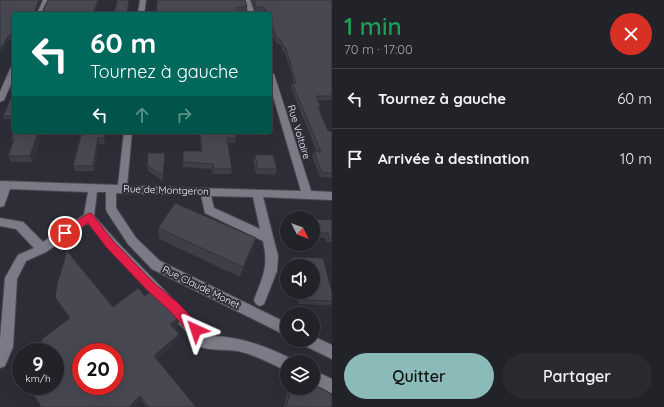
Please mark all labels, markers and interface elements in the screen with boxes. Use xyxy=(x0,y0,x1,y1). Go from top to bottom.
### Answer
text: 1 min xyxy=(344,11,402,41)
button: close xyxy=(610,13,652,55)
text: 60 m xyxy=(90,25,156,60)
icon: left xyxy=(24,28,76,80)
text: 70 m · 17:00 xyxy=(344,41,413,57)
text: Tournez à gauche xyxy=(90,60,239,83)
icon: left xyxy=(344,88,366,110)
text: Tournez à gauche xyxy=(378,89,506,108)
text: 60 m xyxy=(617,89,652,108)
street label: Rue Voltaire xyxy=(285,103,314,161)
icon: left xyxy=(89,104,111,126)
icon: ahead xyxy=(131,104,153,126)
icon: right xyxy=(173,104,195,126)
icon: arrive xyxy=(344,148,366,170)
text: Arrivée à destination xyxy=(378,149,530,168)
text: 10 m xyxy=(620,149,652,168)
street label: Rue de Montgeron xyxy=(123,182,209,198)
north arrow xyxy=(280,211,320,251)
map controls xyxy=(280,211,320,395)
pin xyxy=(48,216,82,250)
icon: arrive xyxy=(54,222,76,244)
button: sound xyxy=(280,259,320,299)
street label: Rue Claude Monet xyxy=(160,263,242,312)
button: search xyxy=(280,307,320,347)
position arrow xyxy=(175,309,217,351)
speed limit sign: 20 xyxy=(72,343,124,395)
text: 9 xyxy=(32,351,44,376)
button: Quitter xyxy=(344,353,494,399)
button: Partager xyxy=(502,353,652,399)
button: layers xyxy=(280,355,320,395)
text: km/h xyxy=(25,372,51,385)

